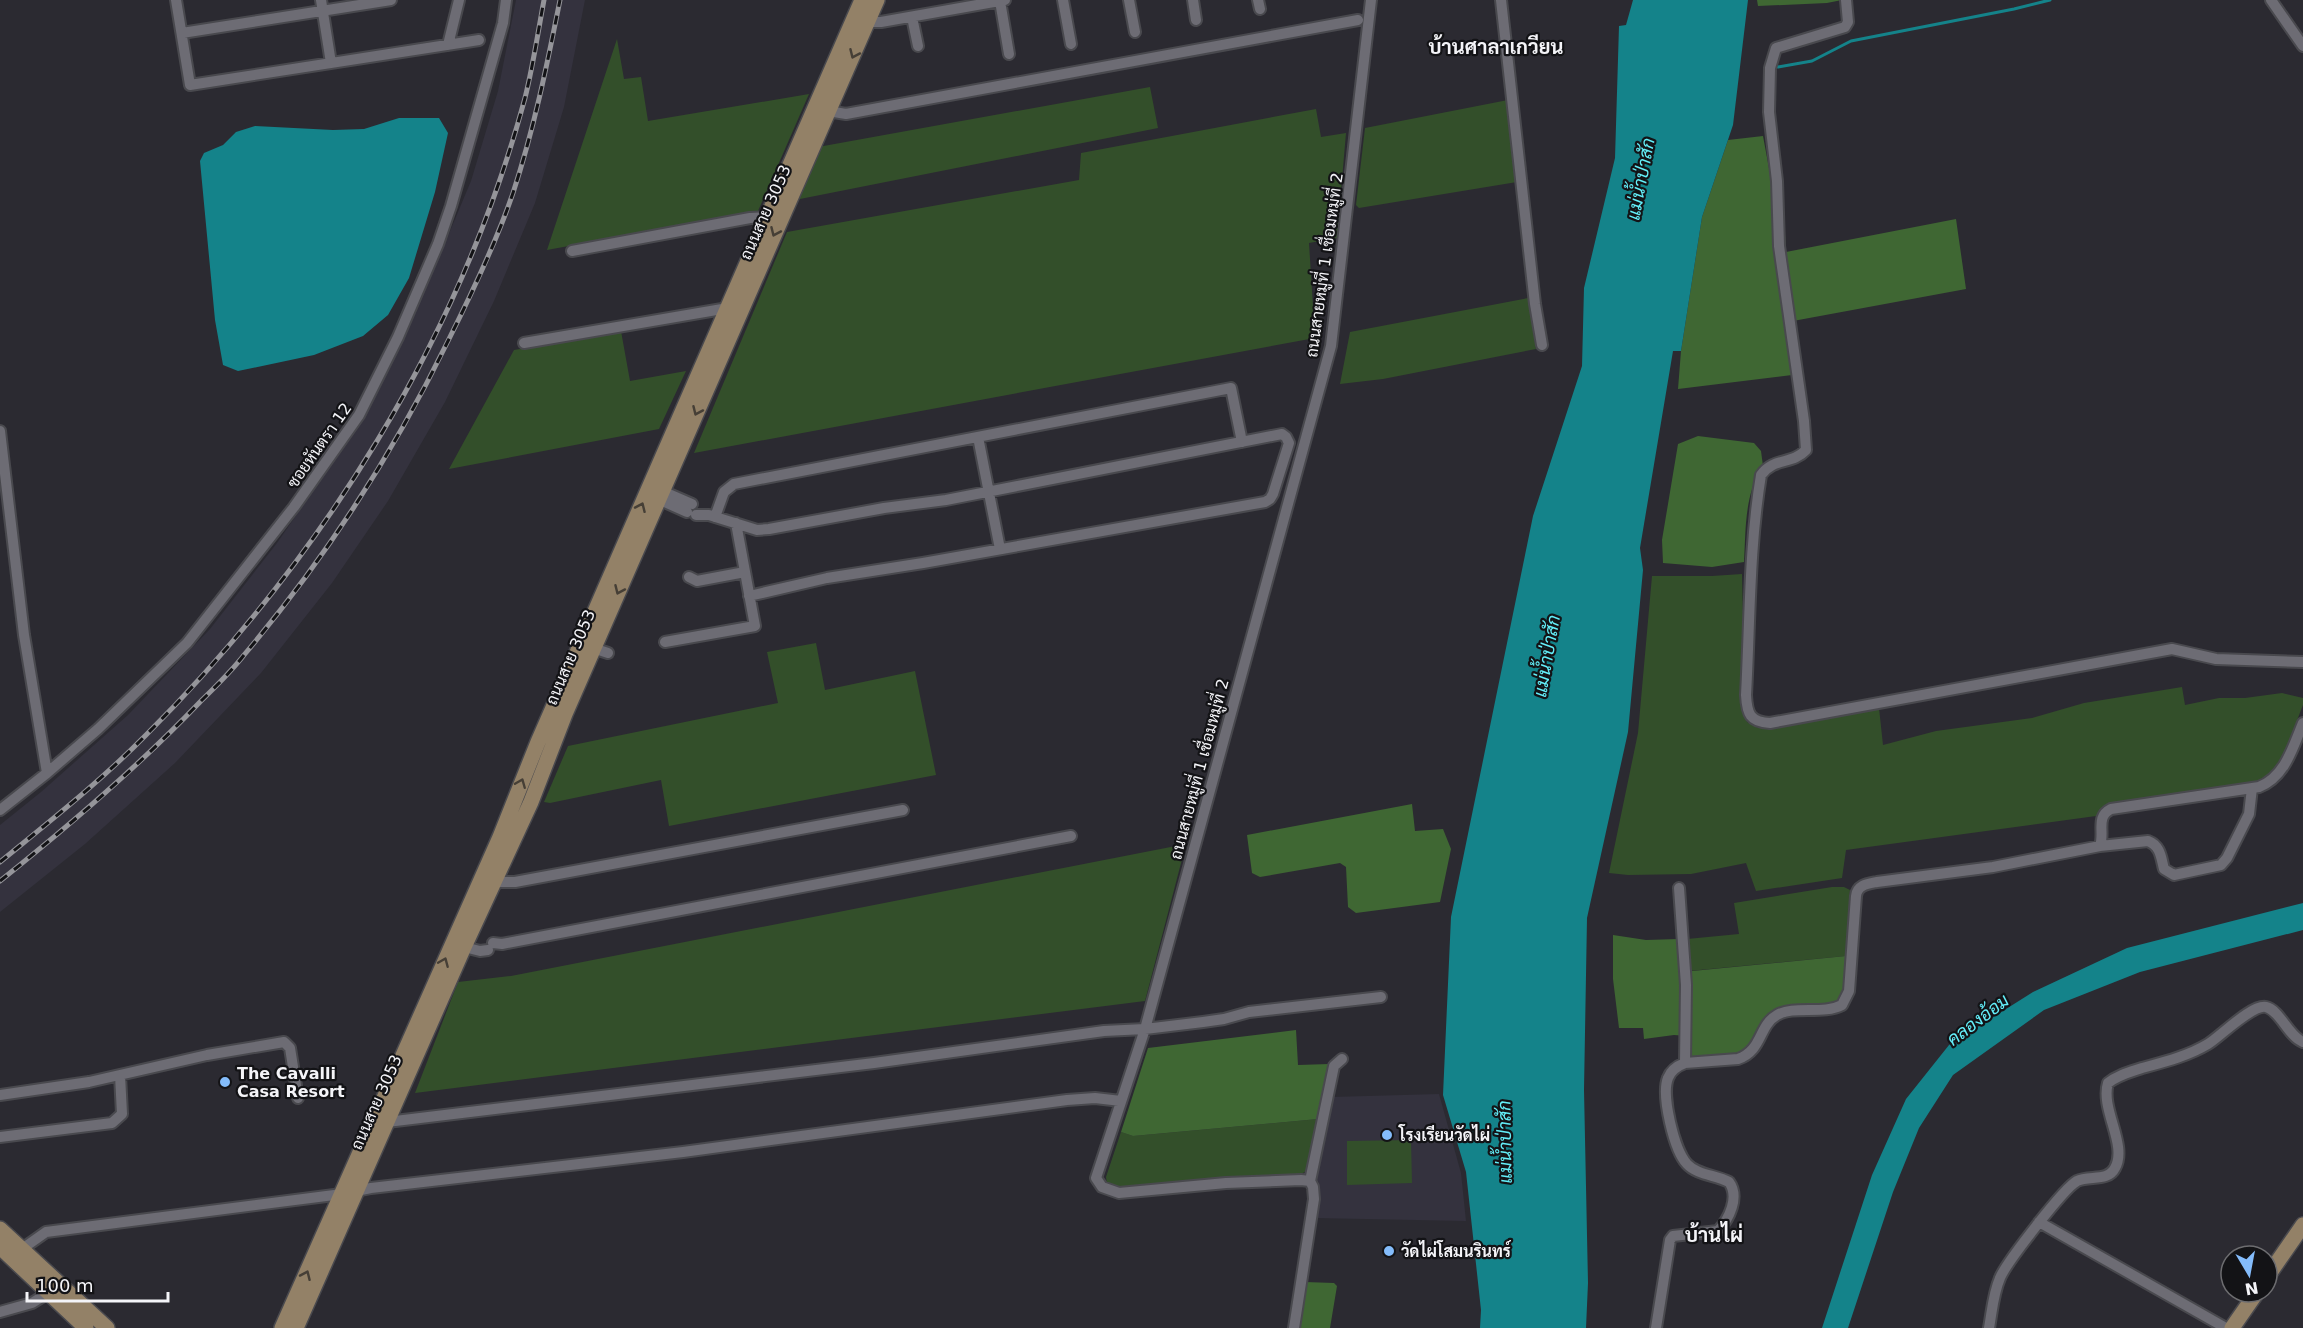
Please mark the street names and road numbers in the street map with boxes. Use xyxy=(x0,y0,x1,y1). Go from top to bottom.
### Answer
street label: ถนนสาย 3053 xyxy=(736,162,795,263)
street label: ถนนสายหมู่ที่ 1 เชื่อมหมู่ที่ 2 xyxy=(1297,171,1349,359)
street label: ซอยหันตรา 12 xyxy=(282,399,356,491)
street label: ถนนสาย 3053 xyxy=(542,607,599,708)
street label: ถนนสายหมู่ที่ 1 เชื่อมหมู่ที่ 2 xyxy=(1161,675,1235,862)
street label: ถนนสาย 3053 xyxy=(347,1052,406,1153)

